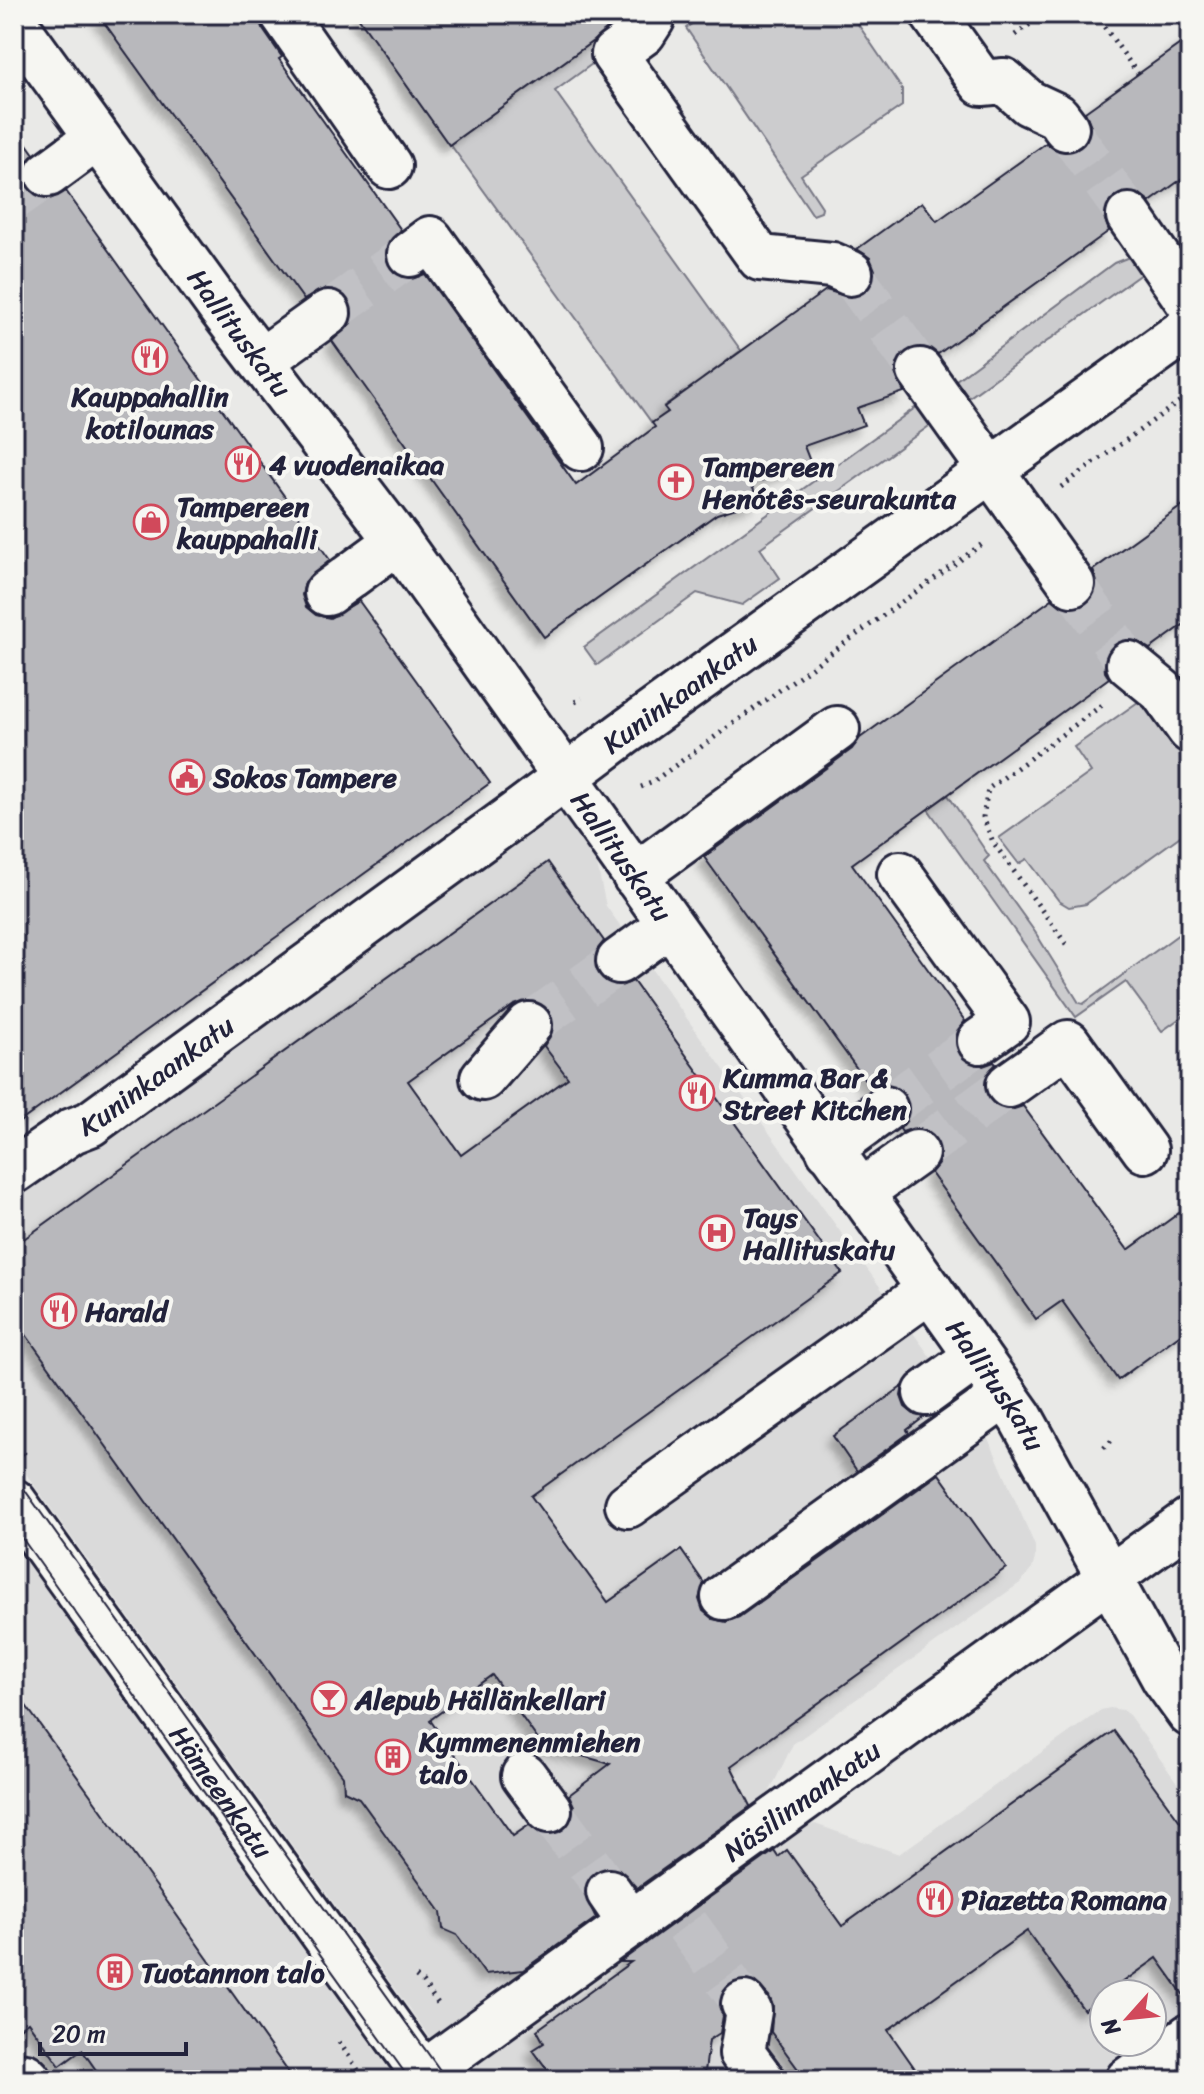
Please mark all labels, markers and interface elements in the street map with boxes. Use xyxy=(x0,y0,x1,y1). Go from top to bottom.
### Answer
street label: Hallituskatu xyxy=(174,257,305,408)
restaurant icon: Kauppahallin kotilounas xyxy=(131,338,169,376)
place label: Kauppahallin kotilounas xyxy=(70,372,229,453)
place label: 4 vuodenaikaa xyxy=(269,440,444,489)
place label: Tampereen Henótês-seurakunta xyxy=(702,442,957,523)
restaurant icon: 4 vuodenaikaa xyxy=(224,445,262,483)
church icon: Tampereen Henótês-seurakunta xyxy=(657,463,695,501)
place label: Tampereen kauppahalli xyxy=(176,482,318,563)
shop icon: Tampereen kauppahalli xyxy=(132,503,170,541)
street label: Kuninkaankatu xyxy=(591,620,768,767)
place label: Sokos Tampere xyxy=(212,753,398,802)
public building icon: Sokos Tampere xyxy=(168,758,206,796)
street label: Hallituskatu xyxy=(558,780,686,932)
street label: Kuninkaankatu xyxy=(72,1002,245,1150)
place label: Kumma Bar & Street Kitchen xyxy=(722,1053,908,1134)
restaurant icon: Kumma Bar & Street Kitchen xyxy=(678,1074,716,1112)
place label: Tays Hallituskatu xyxy=(743,1193,896,1274)
hospital icon: Tays Hallituskatu xyxy=(698,1214,736,1252)
place label: Harald xyxy=(85,1287,169,1336)
restaurant icon: Harald xyxy=(40,1292,78,1330)
street label: Hallituskatu xyxy=(933,1308,1059,1460)
place label: Alepub Hällänkellari xyxy=(354,1675,607,1724)
bar icon: Alepub Hällänkellari xyxy=(310,1680,348,1718)
street label: Hämeenkatu xyxy=(156,1714,286,1869)
place label: Kymmenenmiehen talo xyxy=(418,1717,641,1798)
street label: Näsilinnankatu xyxy=(712,1726,891,1874)
building icon: Kymmenenmiehen talo xyxy=(374,1738,412,1776)
place label: Piazetta Romana xyxy=(961,1875,1167,1924)
restaurant icon: Piazetta Romana xyxy=(916,1880,954,1918)
place label: Tuotannon talo xyxy=(141,1948,325,1997)
building icon: Tuotannon talo xyxy=(96,1953,134,1991)
north arrow xyxy=(1088,1978,1168,2058)
scale bar xyxy=(40,2006,186,2056)
text: N xyxy=(1089,2011,1132,2043)
text: 20 m xyxy=(52,2013,106,2055)

